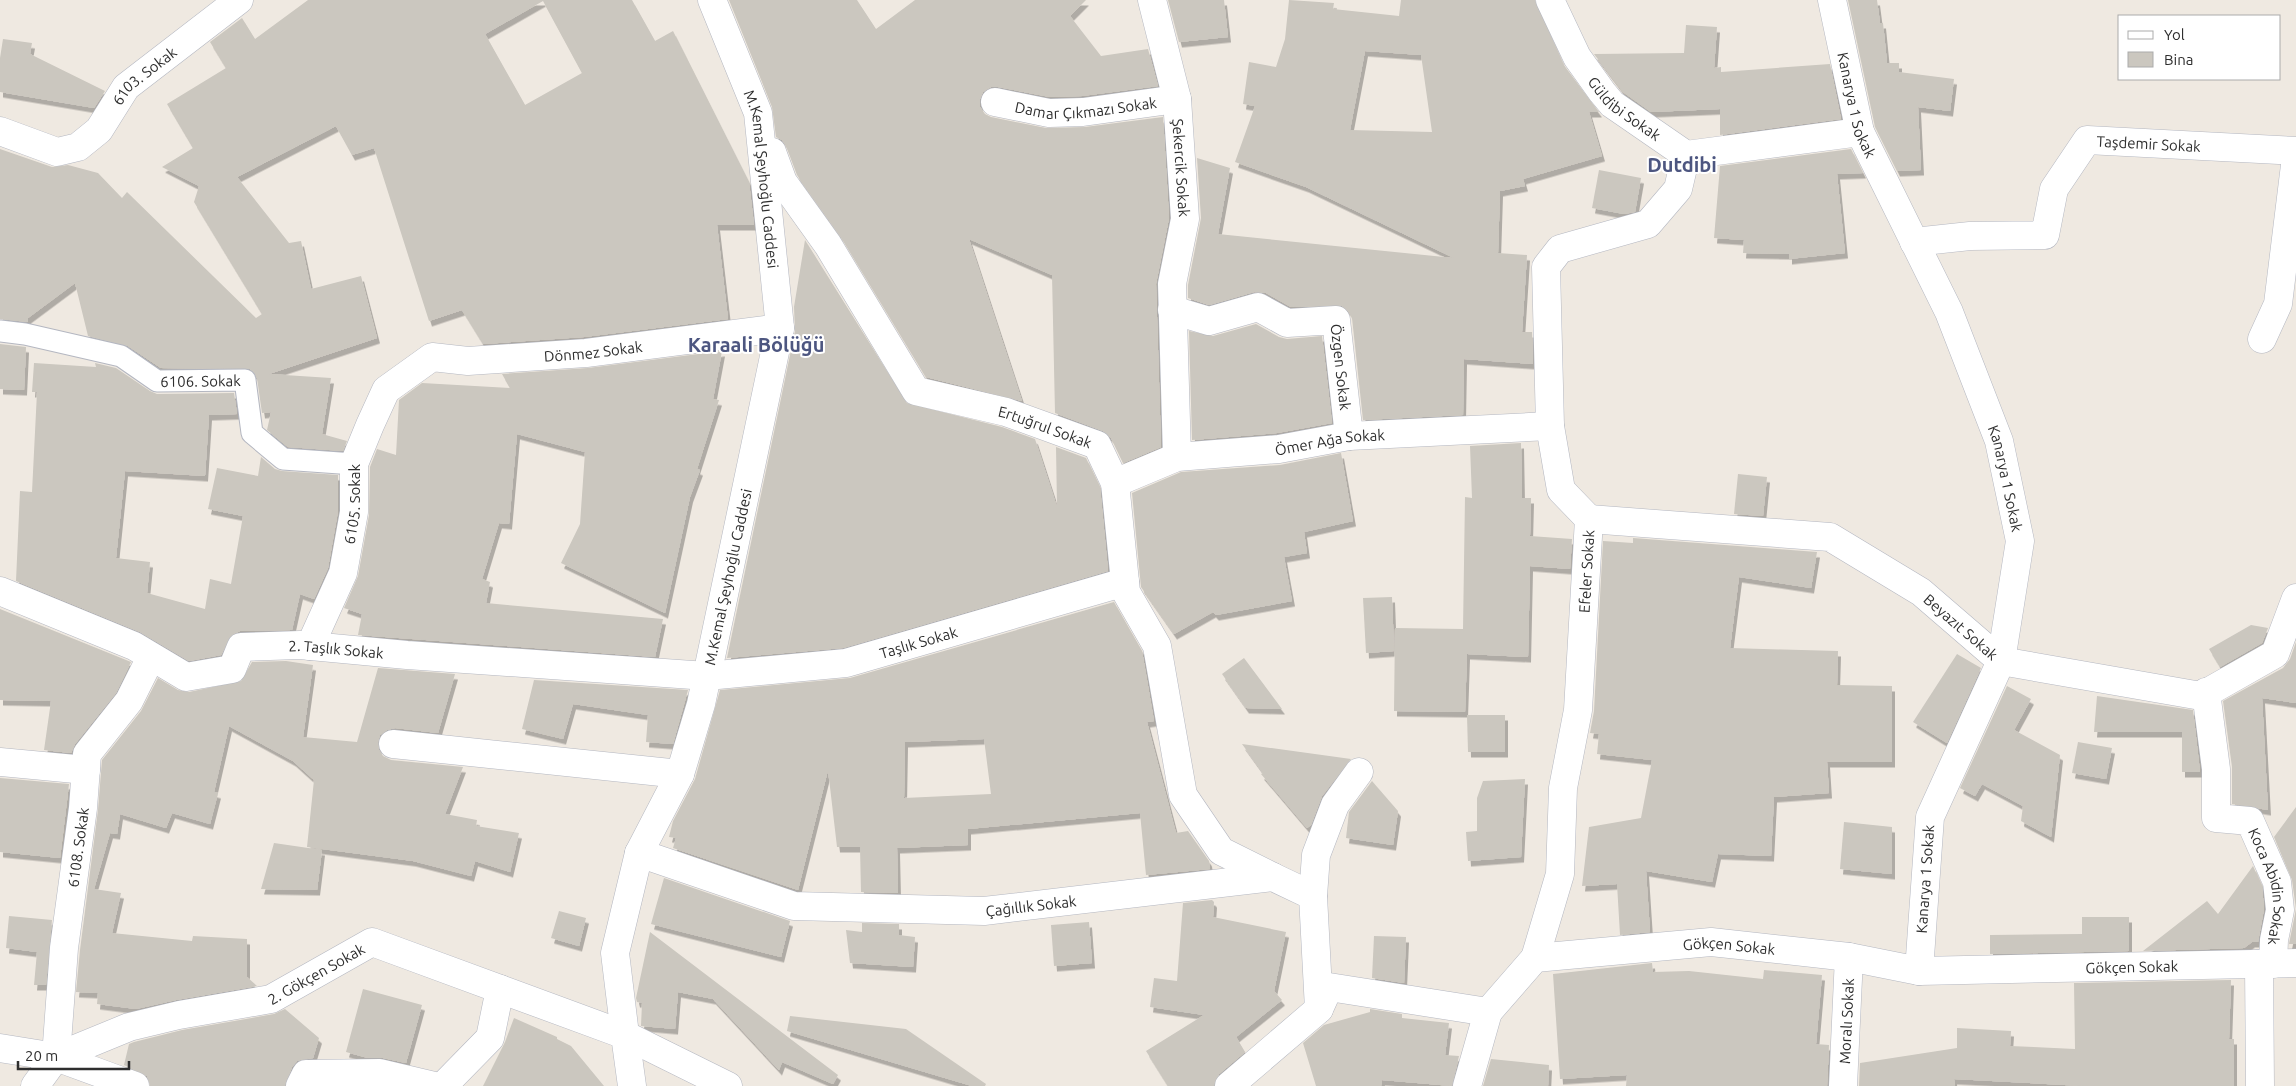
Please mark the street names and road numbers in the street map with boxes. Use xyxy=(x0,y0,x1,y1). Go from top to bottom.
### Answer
street label: 6103. Sokak xyxy=(108,43,180,108)
street label: Kanarya 1 Sokak xyxy=(1835,51,1880,161)
street label: Güldibi Sokak xyxy=(1585,73,1664,144)
street label: M.Kemal Şeyhoğlu Caddesi xyxy=(741,87,782,269)
street label: Damar Çıkmazı Sokak xyxy=(1014,93,1158,122)
street label: Şekercik Sokak xyxy=(1170,118,1193,218)
street label: Taşdemir Sokak xyxy=(2096,132,2202,154)
street label: Özgen Sokak xyxy=(1328,323,1355,411)
street label: Dönmez Sokak xyxy=(543,337,644,364)
street label: 6106. Sokak xyxy=(160,372,241,389)
street label: Ertuğrul Sokak xyxy=(997,402,1095,451)
street label: Kanarya 1 Sokak xyxy=(1985,422,2026,534)
street label: Ömer Ağa Sokak xyxy=(1273,426,1386,458)
street label: 6105. Sokak xyxy=(340,463,363,545)
street label: M.Kemal Şeyhoğlu Caddesi xyxy=(701,487,755,667)
street label: Efeler Sokak xyxy=(1575,529,1597,613)
street label: Beyazıt Sokak xyxy=(1921,590,2002,663)
street label: Taşlık Sokak xyxy=(877,623,960,661)
street label: 2. Taşlık Sokak xyxy=(288,636,385,661)
street label: 6108. Sokak xyxy=(64,806,92,888)
street label: Kanarya 1 Sokak xyxy=(1913,824,1937,934)
street label: Koca Abidin Sokak xyxy=(2246,825,2289,946)
street label: Çağıllık Sokak xyxy=(984,892,1078,919)
street label: Gökçen Sokak xyxy=(1682,933,1776,957)
street label: 2. Gökçen Sokak xyxy=(265,939,368,1008)
street label: Gökçen Sokak xyxy=(2085,957,2179,976)
street label: Moralı Sokak xyxy=(1836,977,1857,1064)

